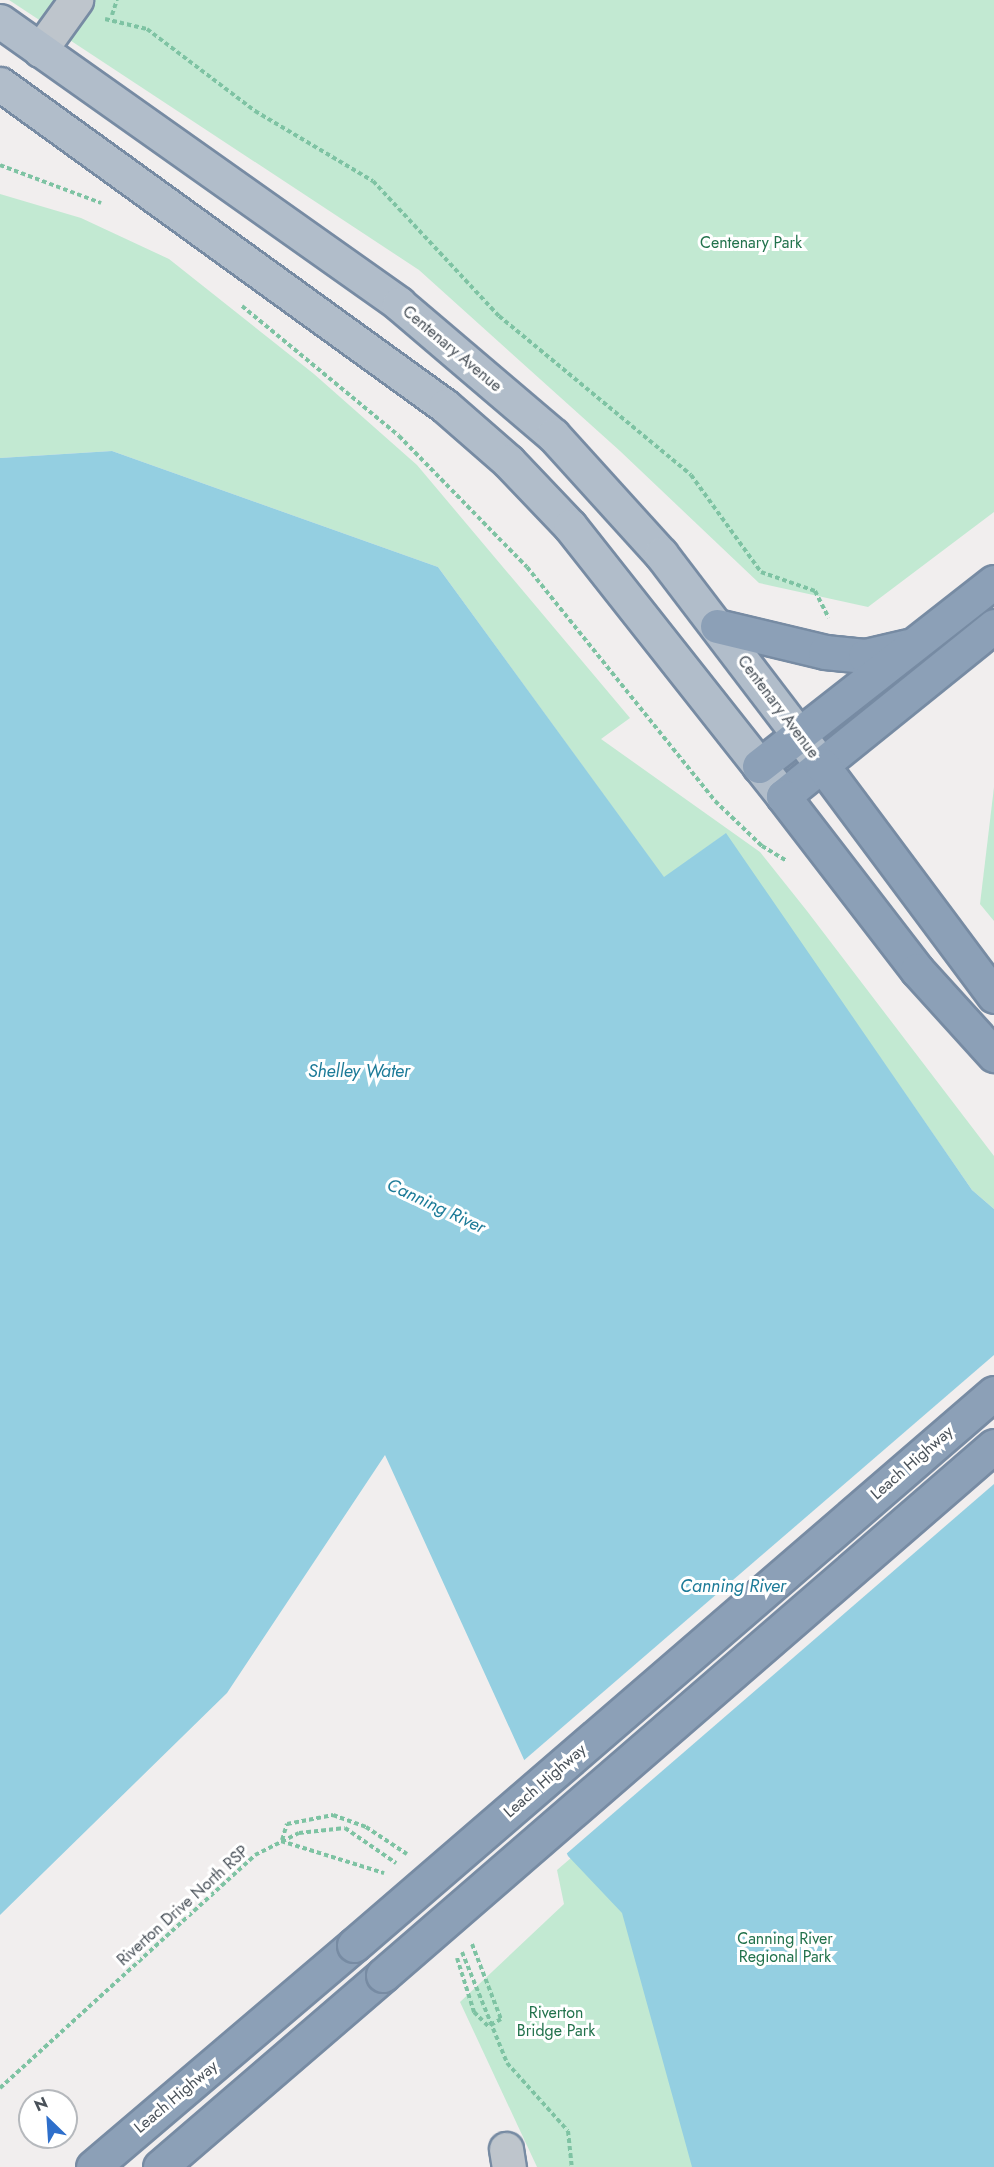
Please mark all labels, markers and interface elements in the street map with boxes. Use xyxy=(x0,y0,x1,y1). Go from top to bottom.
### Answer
park label: Centenary Park xyxy=(700,233,802,253)
street label: Centenary Avenue xyxy=(399,302,505,396)
street label: Centenary Avenue xyxy=(733,652,823,762)
water label: Shelley Water xyxy=(308,1060,410,1082)
water label: Canning River xyxy=(383,1174,489,1238)
street label: Leach Highway xyxy=(867,1422,957,1504)
water label: Canning River xyxy=(680,1575,786,1597)
street label: Leach Highway xyxy=(500,1740,590,1822)
street label: Riverton Drive North RSP xyxy=(113,1842,253,1970)
park label: Canning River Regional Park xyxy=(737,1929,833,1967)
park label: Riverton Bridge Park xyxy=(517,2003,595,2041)
street label: Leach Highway xyxy=(131,2057,221,2137)
north arrow xyxy=(18,2089,78,2149)
text: N xyxy=(30,2091,52,2117)

